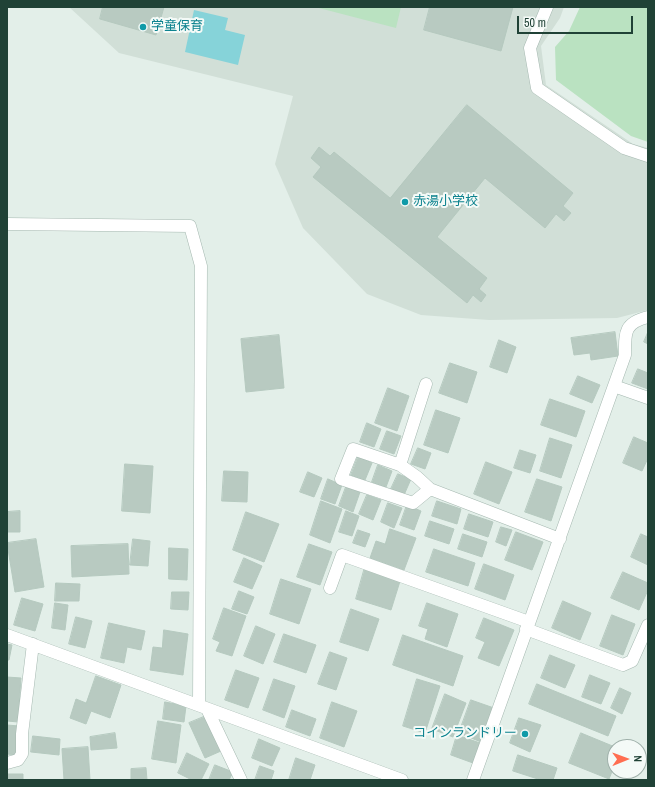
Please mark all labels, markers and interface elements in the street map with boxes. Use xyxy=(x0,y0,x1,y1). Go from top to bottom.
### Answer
scale bar xyxy=(519,8,635,34)
text: 50 m xyxy=(524,15,546,31)
place label: 学童保育 xyxy=(151,19,203,35)
marker: 学童保育 xyxy=(138,22,148,32)
place label: 赤湯小学校 xyxy=(413,194,478,210)
marker: 赤湯小学校 xyxy=(400,197,410,207)
place label: コインランドリー xyxy=(413,726,517,742)
marker: コインランドリー xyxy=(520,729,530,739)
north arrow xyxy=(607,739,647,779)
text: N xyxy=(631,755,645,762)

